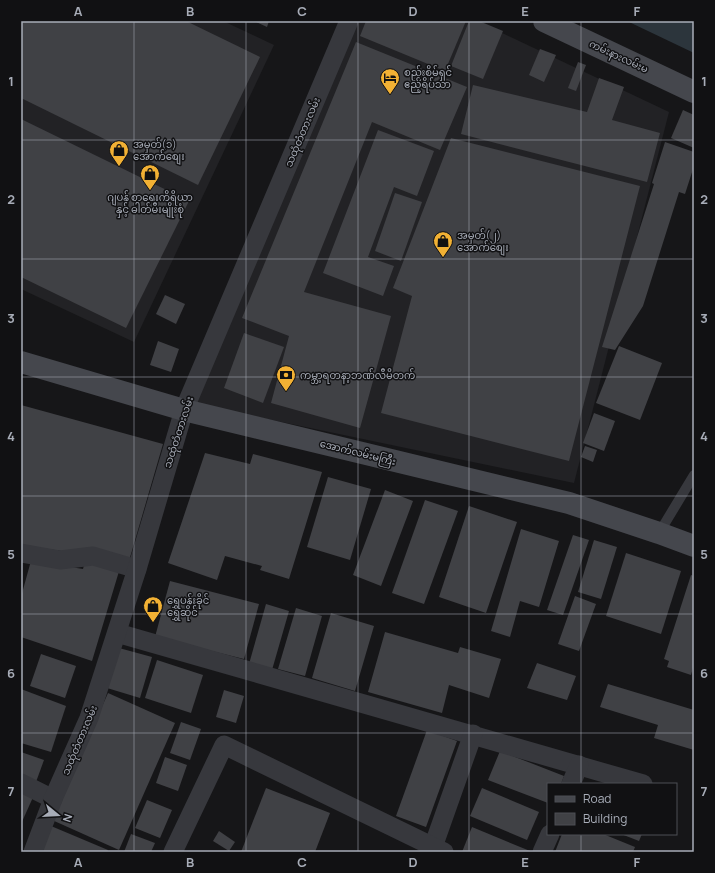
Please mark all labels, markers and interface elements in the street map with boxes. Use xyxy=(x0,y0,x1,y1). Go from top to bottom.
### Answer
text: A xyxy=(74,2,83,20)
text: B xyxy=(186,2,194,20)
text: C xyxy=(297,2,307,20)
text: D xyxy=(408,2,418,20)
text: E xyxy=(521,2,529,20)
text: F xyxy=(634,2,641,20)
street label: ကမ်းနားလမ်းမ xyxy=(586,36,651,78)
place label: စည်းစိမ်ရှင် ဧည့်ရိပ်သာ xyxy=(404,65,452,93)
hotel icon: စည်းစိမ်ရှင် ဧည့်ရိပ်သာ xyxy=(379,67,401,95)
text: 1 xyxy=(8,72,14,90)
text: 1 xyxy=(701,72,707,90)
street label: သထုံတံတားလမ်း xyxy=(281,95,325,170)
place label: အမှတ်(၁) အောက်စျေး xyxy=(133,137,185,165)
shop icon: အမှတ်(၁) အောက်စျေး xyxy=(108,139,130,167)
shop icon: ဂျပန် စာရေးကိရိယာ နှင့် ဓါတ်မီးမျိုးစုံ xyxy=(139,163,161,191)
text: 2 xyxy=(7,190,15,208)
place label: ဂျပန် စာရေးကိရိယာ နှင့် ဓါတ်မီးမျိုးစုံ xyxy=(107,190,193,218)
text: 2 xyxy=(700,190,708,208)
place label: အမှတ်(၂) အောက်စျေး xyxy=(457,228,509,256)
shop icon: အမှတ်(၂) အောက်စျေး xyxy=(432,230,454,258)
text: 3 xyxy=(7,309,15,327)
text: 3 xyxy=(700,309,708,327)
bank icon: ကမ္ဘာ့ရတနာ့ဘဏ်လီမိတက် xyxy=(275,364,297,392)
place label: ကမ္ဘာ့ရတနာ့ဘဏ်လီမိတက် xyxy=(300,368,415,384)
street label: သထုံတံတားလမ်း xyxy=(160,394,198,470)
text: 4 xyxy=(7,427,15,445)
text: 4 xyxy=(700,427,708,445)
street label: အောက်လမ်းမကြီး xyxy=(318,436,397,470)
text: 5 xyxy=(7,545,15,563)
text: 5 xyxy=(700,545,708,563)
place label: ရွှေပန်းခိုင် ရွှေဆိုင် xyxy=(167,593,209,621)
shop icon: ရွှေပန်းခိုင် ရွှေဆိုင် xyxy=(142,595,164,623)
text: 6 xyxy=(7,664,15,682)
text: 6 xyxy=(700,664,708,682)
street label: သထုံတံတားလမ်း xyxy=(58,703,102,778)
text: 7 xyxy=(8,782,15,800)
text: 7 xyxy=(701,782,708,800)
legend xyxy=(547,783,677,835)
text: Road xyxy=(583,790,611,807)
north arrow xyxy=(38,795,78,835)
text: Building xyxy=(583,810,627,827)
text: N xyxy=(60,812,76,824)
text: A xyxy=(74,853,83,871)
text: B xyxy=(186,853,194,871)
text: C xyxy=(297,853,307,871)
text: D xyxy=(408,853,418,871)
text: E xyxy=(521,853,529,871)
text: F xyxy=(634,853,641,871)

